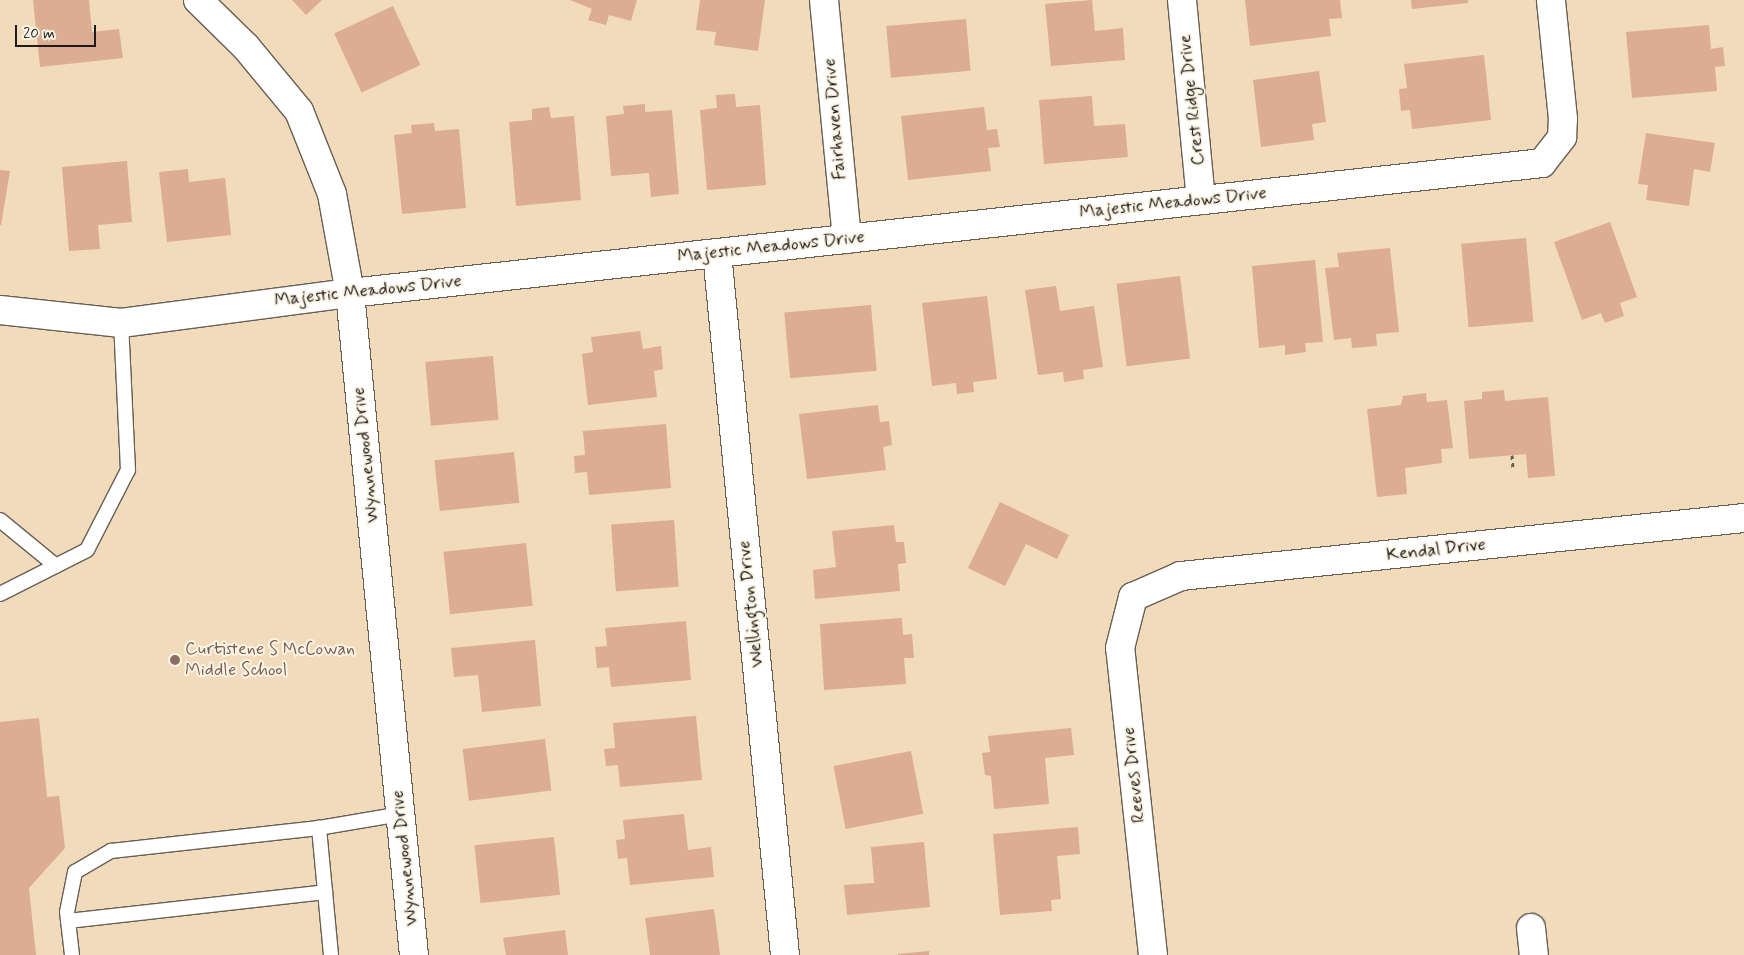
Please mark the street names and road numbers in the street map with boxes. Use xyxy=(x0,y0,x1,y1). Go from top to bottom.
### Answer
street label: Crest Ridge Drive xyxy=(1174,34,1210,166)
street label: Fairhaven Drive xyxy=(819,58,851,180)
street label: Majestic Meadows Drive xyxy=(1080,183,1266,223)
street label: Majestic Meadows Drive xyxy=(678,227,864,267)
street label: Majestic Meadows Drive xyxy=(275,271,461,311)
street label: Wynnewood Drive xyxy=(348,386,384,524)
street label: Kendal Drive xyxy=(1386,534,1486,566)
street label: Wellington Drive xyxy=(734,540,768,668)
street label: Reeves Drive xyxy=(1118,726,1150,824)
street label: Wynnewood Drive xyxy=(387,789,423,927)

